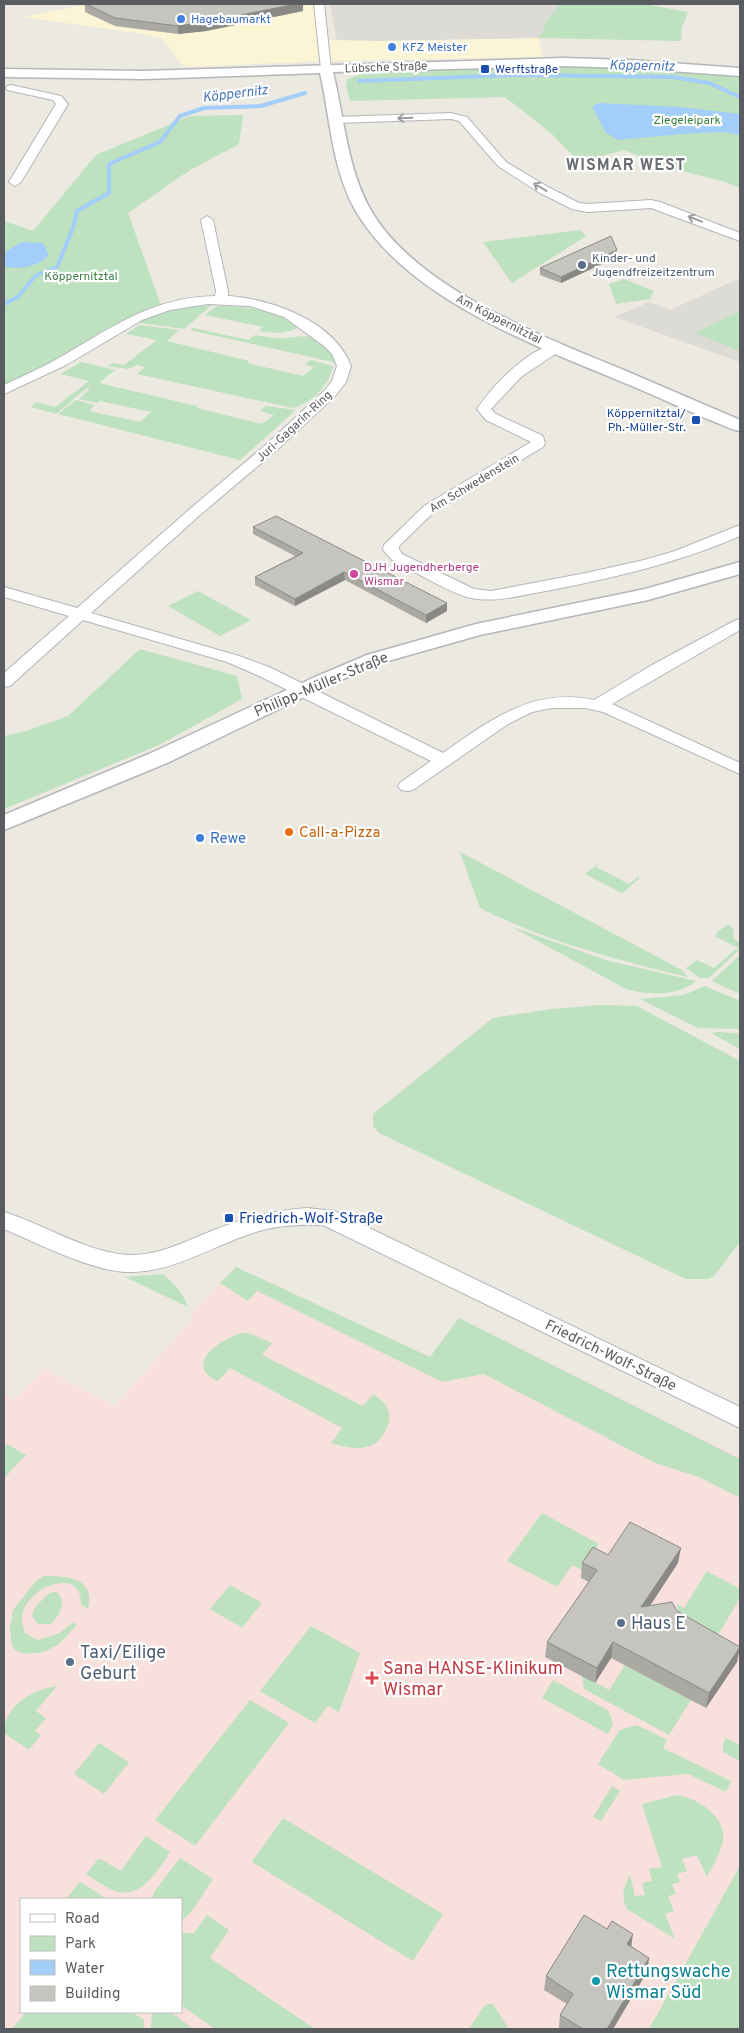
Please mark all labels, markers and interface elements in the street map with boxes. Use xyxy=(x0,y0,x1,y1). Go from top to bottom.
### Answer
place label: Hagebaumarkt xyxy=(191,12,271,28)
marker: Hagebaumarkt xyxy=(175,13,187,25)
place label: KFZ Meister xyxy=(402,40,468,56)
marker: KFZ Meister xyxy=(386,41,398,53)
water label: Köppernitz xyxy=(609,57,676,76)
street label: Lübsche Straße xyxy=(344,59,428,77)
place label: Werftstraße xyxy=(495,62,558,78)
marker: Werftstraße xyxy=(479,63,491,75)
water label: Köppernitz xyxy=(201,82,270,107)
one-way arrow xyxy=(397,113,413,123)
park label: Ziegeleipark xyxy=(653,113,721,129)
district label: WISMAR WEST xyxy=(566,156,686,176)
one-way arrow xyxy=(533,182,547,192)
one-way arrow xyxy=(688,214,703,223)
place label: Kinder- und Jugendfreizeitzentrum xyxy=(592,251,715,281)
marker: Kinder- und Jugendfreizeitzentrum xyxy=(576,259,588,271)
park label: Köppernitztal xyxy=(44,269,118,285)
street label: Am Köppernitztal xyxy=(453,291,544,348)
street label: Juri-Gagarin-Ring xyxy=(254,388,336,466)
place label: Köppernitztal/ Ph.-Müller-Str. xyxy=(607,406,686,436)
marker: Köppernitztal/ Ph.-Müller-Str. xyxy=(690,414,702,426)
street label: Am Schwedenstein xyxy=(427,451,522,517)
place label: DJH Jugendherberge Wismar xyxy=(364,560,479,590)
marker: DJH Jugendherberge Wismar xyxy=(348,568,360,580)
street label: Philipp-Müller-Straße xyxy=(252,649,392,722)
place label: Call-a-Pizza xyxy=(299,824,380,843)
marker: Call-a-Pizza xyxy=(283,826,295,838)
place label: Rewe xyxy=(210,830,246,849)
marker: Rewe xyxy=(194,832,206,844)
place label: Friedrich-Wolf-Straße xyxy=(239,1210,383,1229)
marker: Friedrich-Wolf-Straße xyxy=(223,1212,235,1224)
street label: Friedrich-Wolf-Straße xyxy=(541,1316,679,1396)
place label: Haus E xyxy=(631,1613,686,1636)
marker: Haus E xyxy=(615,1617,627,1629)
place label: Taxi/Eilige Geburt xyxy=(80,1642,166,1686)
marker: Taxi/Eilige Geburt xyxy=(64,1656,76,1668)
place label: Sana HANSE-Klinikum Wismar xyxy=(383,1658,563,1702)
marker: Sana HANSE-Klinikum Wismar xyxy=(365,1671,379,1685)
legend xyxy=(20,1898,182,2013)
text: Road xyxy=(65,1910,100,1929)
text: Park xyxy=(65,1935,96,1954)
text: Water xyxy=(65,1960,105,1979)
place label: Rettungswache Wismar Süd xyxy=(606,1961,731,2005)
marker: Rettungswache Wismar Süd xyxy=(590,1975,602,1987)
text: Building xyxy=(65,1985,120,2004)

